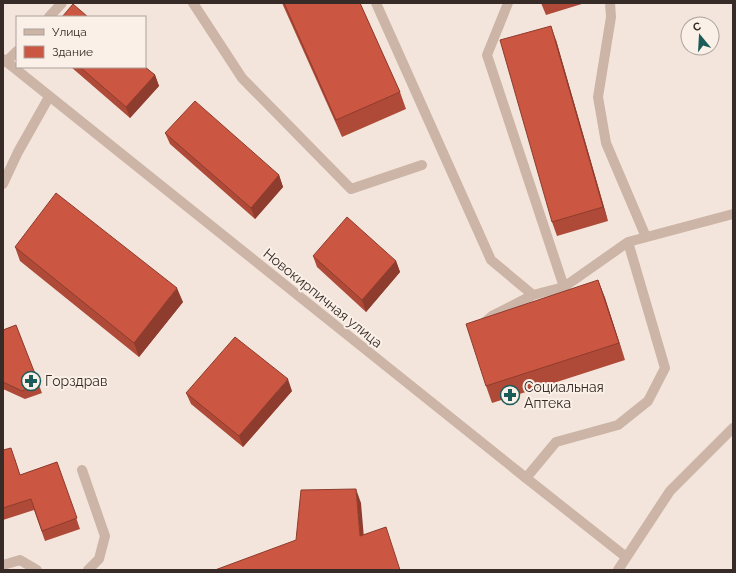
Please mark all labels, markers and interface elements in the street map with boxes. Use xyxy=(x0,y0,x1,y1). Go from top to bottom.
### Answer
legend xyxy=(16,16,146,68)
north arrow xyxy=(680,16,720,56)
text: С xyxy=(691,19,703,34)
text: Улица xyxy=(52,25,87,39)
text: Здание xyxy=(52,45,93,59)
street label: Новокирпичная улица xyxy=(260,245,386,351)
pharmacy icon: Горздрав xyxy=(20,370,42,392)
place label: Горздрав xyxy=(45,373,107,389)
place label: Социальная Аптека xyxy=(524,379,604,411)
pharmacy icon: Социальная Аптека xyxy=(499,384,521,406)

